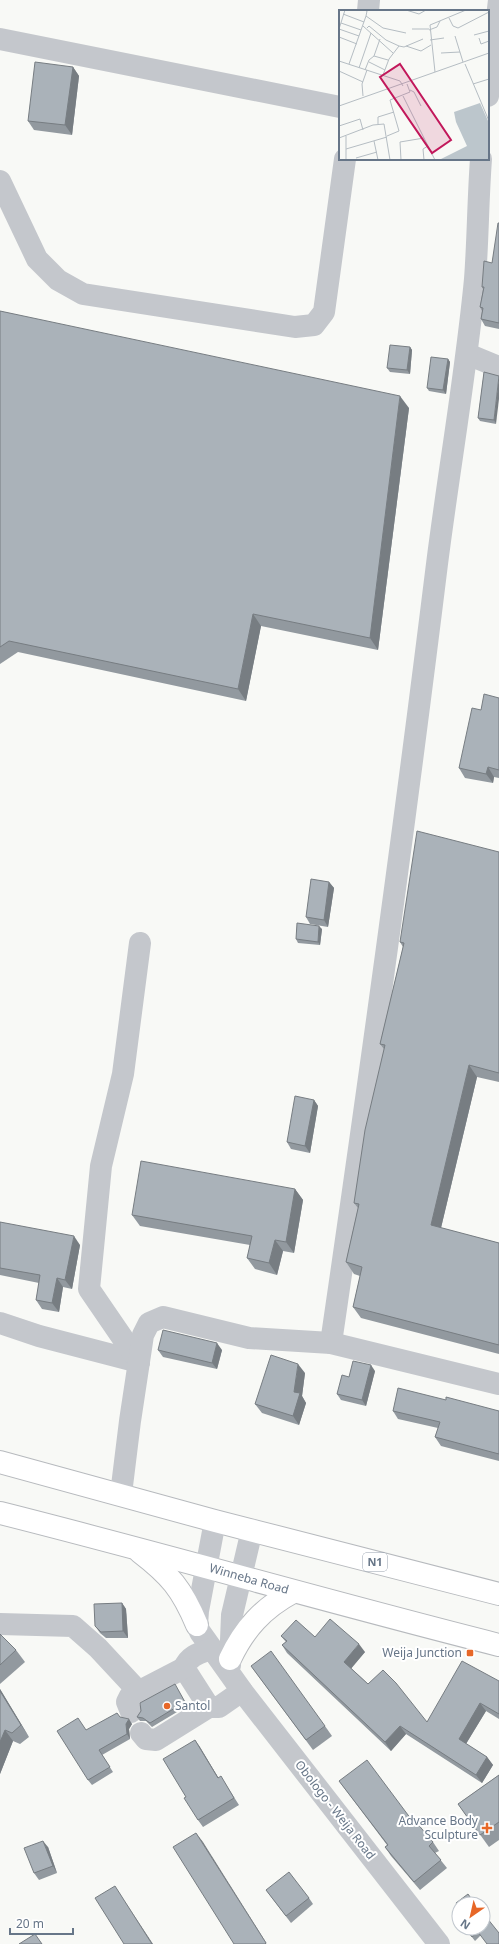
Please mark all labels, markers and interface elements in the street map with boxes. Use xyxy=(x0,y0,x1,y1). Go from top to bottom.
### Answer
inset map xyxy=(339,10,489,160)
road number: N1 xyxy=(363,1553,387,1571)
street label: Winneba Road xyxy=(207,1559,291,1598)
place label: Weija Junction xyxy=(382,1644,462,1661)
marker: Weija Junction xyxy=(465,1648,475,1658)
place label: Santol xyxy=(175,1697,210,1714)
marker: Santol xyxy=(162,1701,172,1711)
street label: Obologo - Weija Road xyxy=(291,1757,380,1863)
place label: Advance Body Sculpture xyxy=(398,1812,479,1843)
marker: Advance Body Sculpture xyxy=(481,1822,493,1834)
north arrow xyxy=(451,1896,491,1936)
scale bar xyxy=(10,1910,73,1936)
text: 20 m xyxy=(16,1915,44,1932)
text: N xyxy=(457,1916,473,1933)

